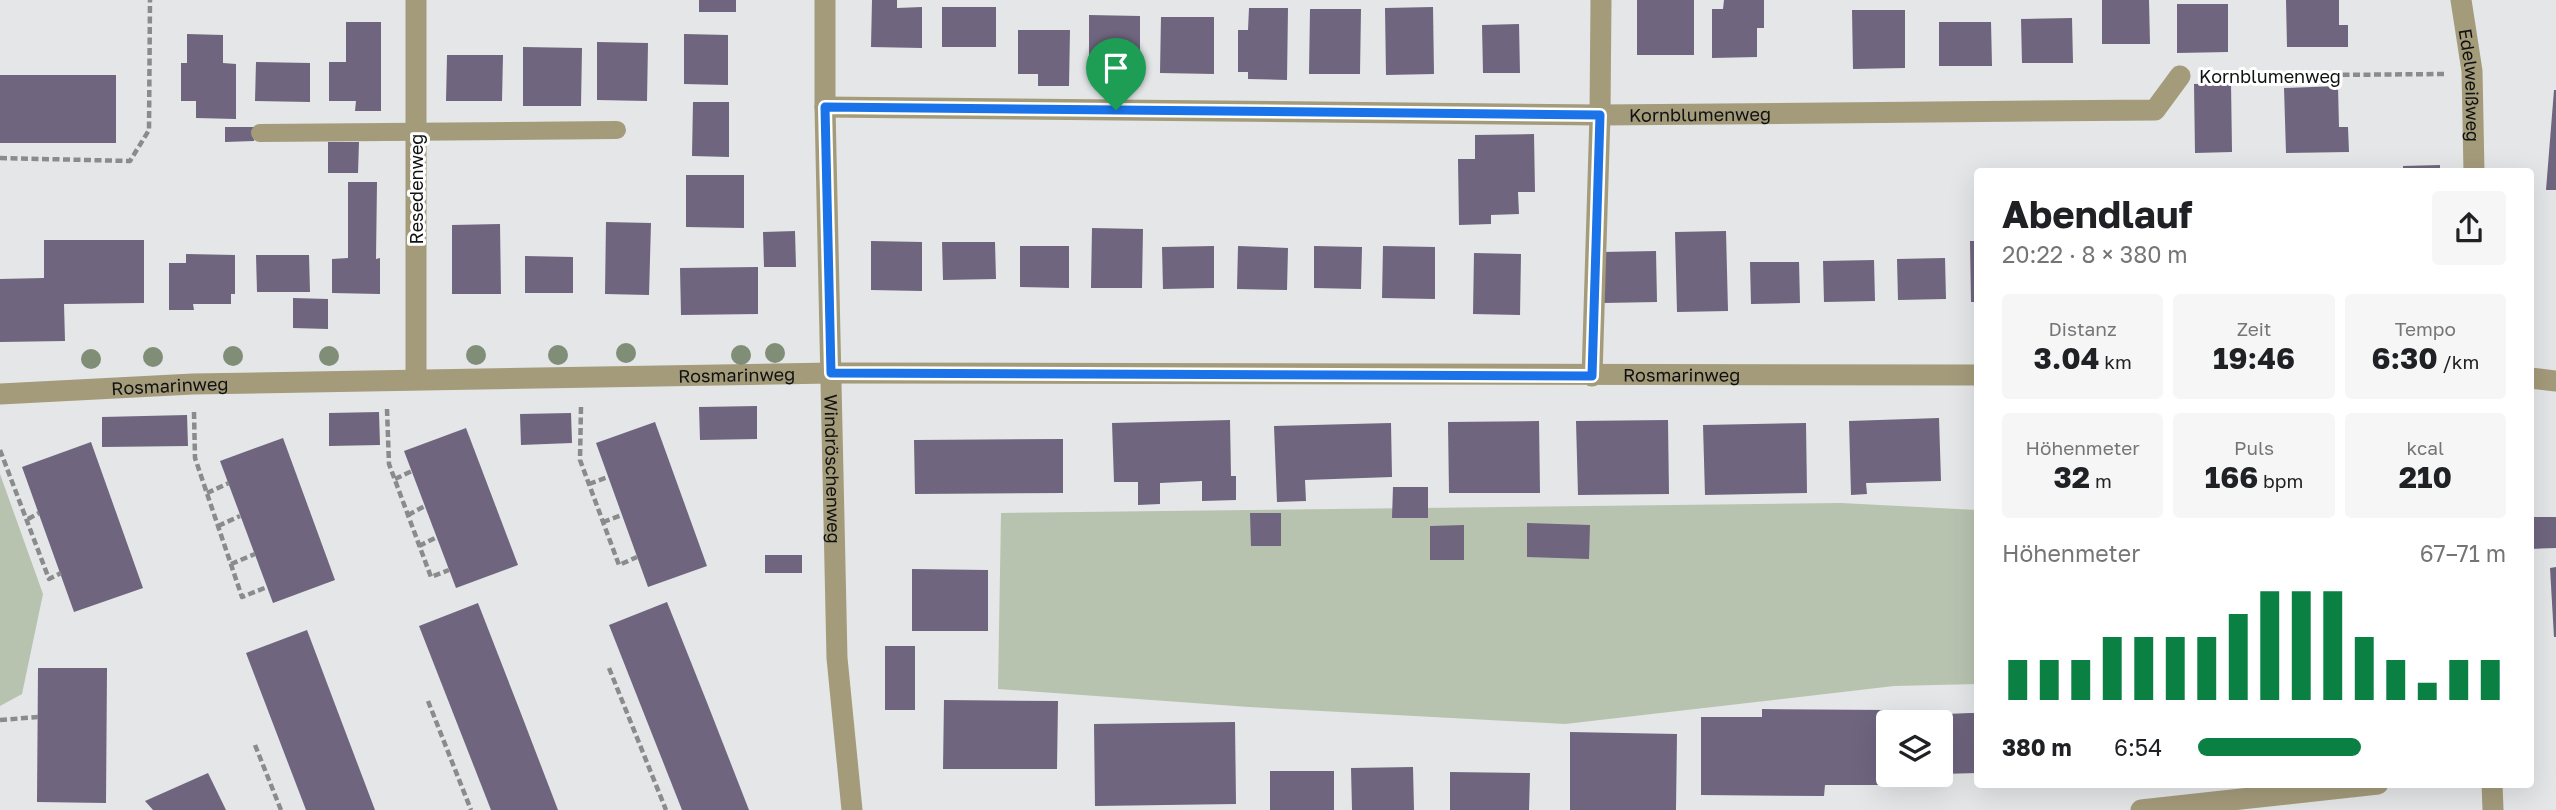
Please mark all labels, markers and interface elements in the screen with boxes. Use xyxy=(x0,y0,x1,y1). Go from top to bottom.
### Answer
street label: Edelweißweg xyxy=(2455,27,2484,142)
pin xyxy=(1086,38,1146,110)
icon: arrive xyxy=(1097,49,1135,87)
street label: Kornblumenweg xyxy=(2199,65,2341,87)
street label: Kornblumenweg xyxy=(1629,102,1771,126)
street label: Resedenweg xyxy=(405,134,427,244)
text: Abendlauf xyxy=(2002,191,2192,236)
button: share xyxy=(2432,191,2506,265)
text: 20:22 · 8 × 380 m xyxy=(2002,240,2188,268)
text: Distanz xyxy=(2049,317,2117,340)
text: Zeit xyxy=(2237,317,2271,340)
text: Tempo xyxy=(2395,317,2456,340)
text: 3.04 xyxy=(2033,340,2100,376)
text: 19:46 xyxy=(2213,340,2295,376)
text: 6:30 xyxy=(2371,340,2438,376)
text: km xyxy=(2100,350,2132,373)
text: /km xyxy=(2438,350,2479,373)
street label: Rosmarinweg xyxy=(678,363,795,387)
street label: Rosmarinweg xyxy=(1623,363,1740,386)
street label: Rosmarinweg xyxy=(111,372,229,399)
street label: Windröschenweg xyxy=(820,394,846,544)
text: Höhenmeter xyxy=(2026,436,2140,459)
text: Puls xyxy=(2234,436,2274,459)
text: kcal xyxy=(2407,436,2444,459)
text: 32 xyxy=(2054,459,2090,495)
text: 166 xyxy=(2205,459,2258,495)
text: 210 xyxy=(2399,459,2452,495)
text: m xyxy=(2090,469,2112,492)
text: bpm xyxy=(2258,469,2303,492)
text: Höhenmeter xyxy=(2002,539,2140,567)
text: 67–71 m xyxy=(2420,539,2506,567)
map controls xyxy=(1876,710,1953,787)
button: layers xyxy=(1876,710,1953,787)
text: 380 m xyxy=(2002,733,2072,761)
text: 6:54 xyxy=(2114,733,2162,761)

